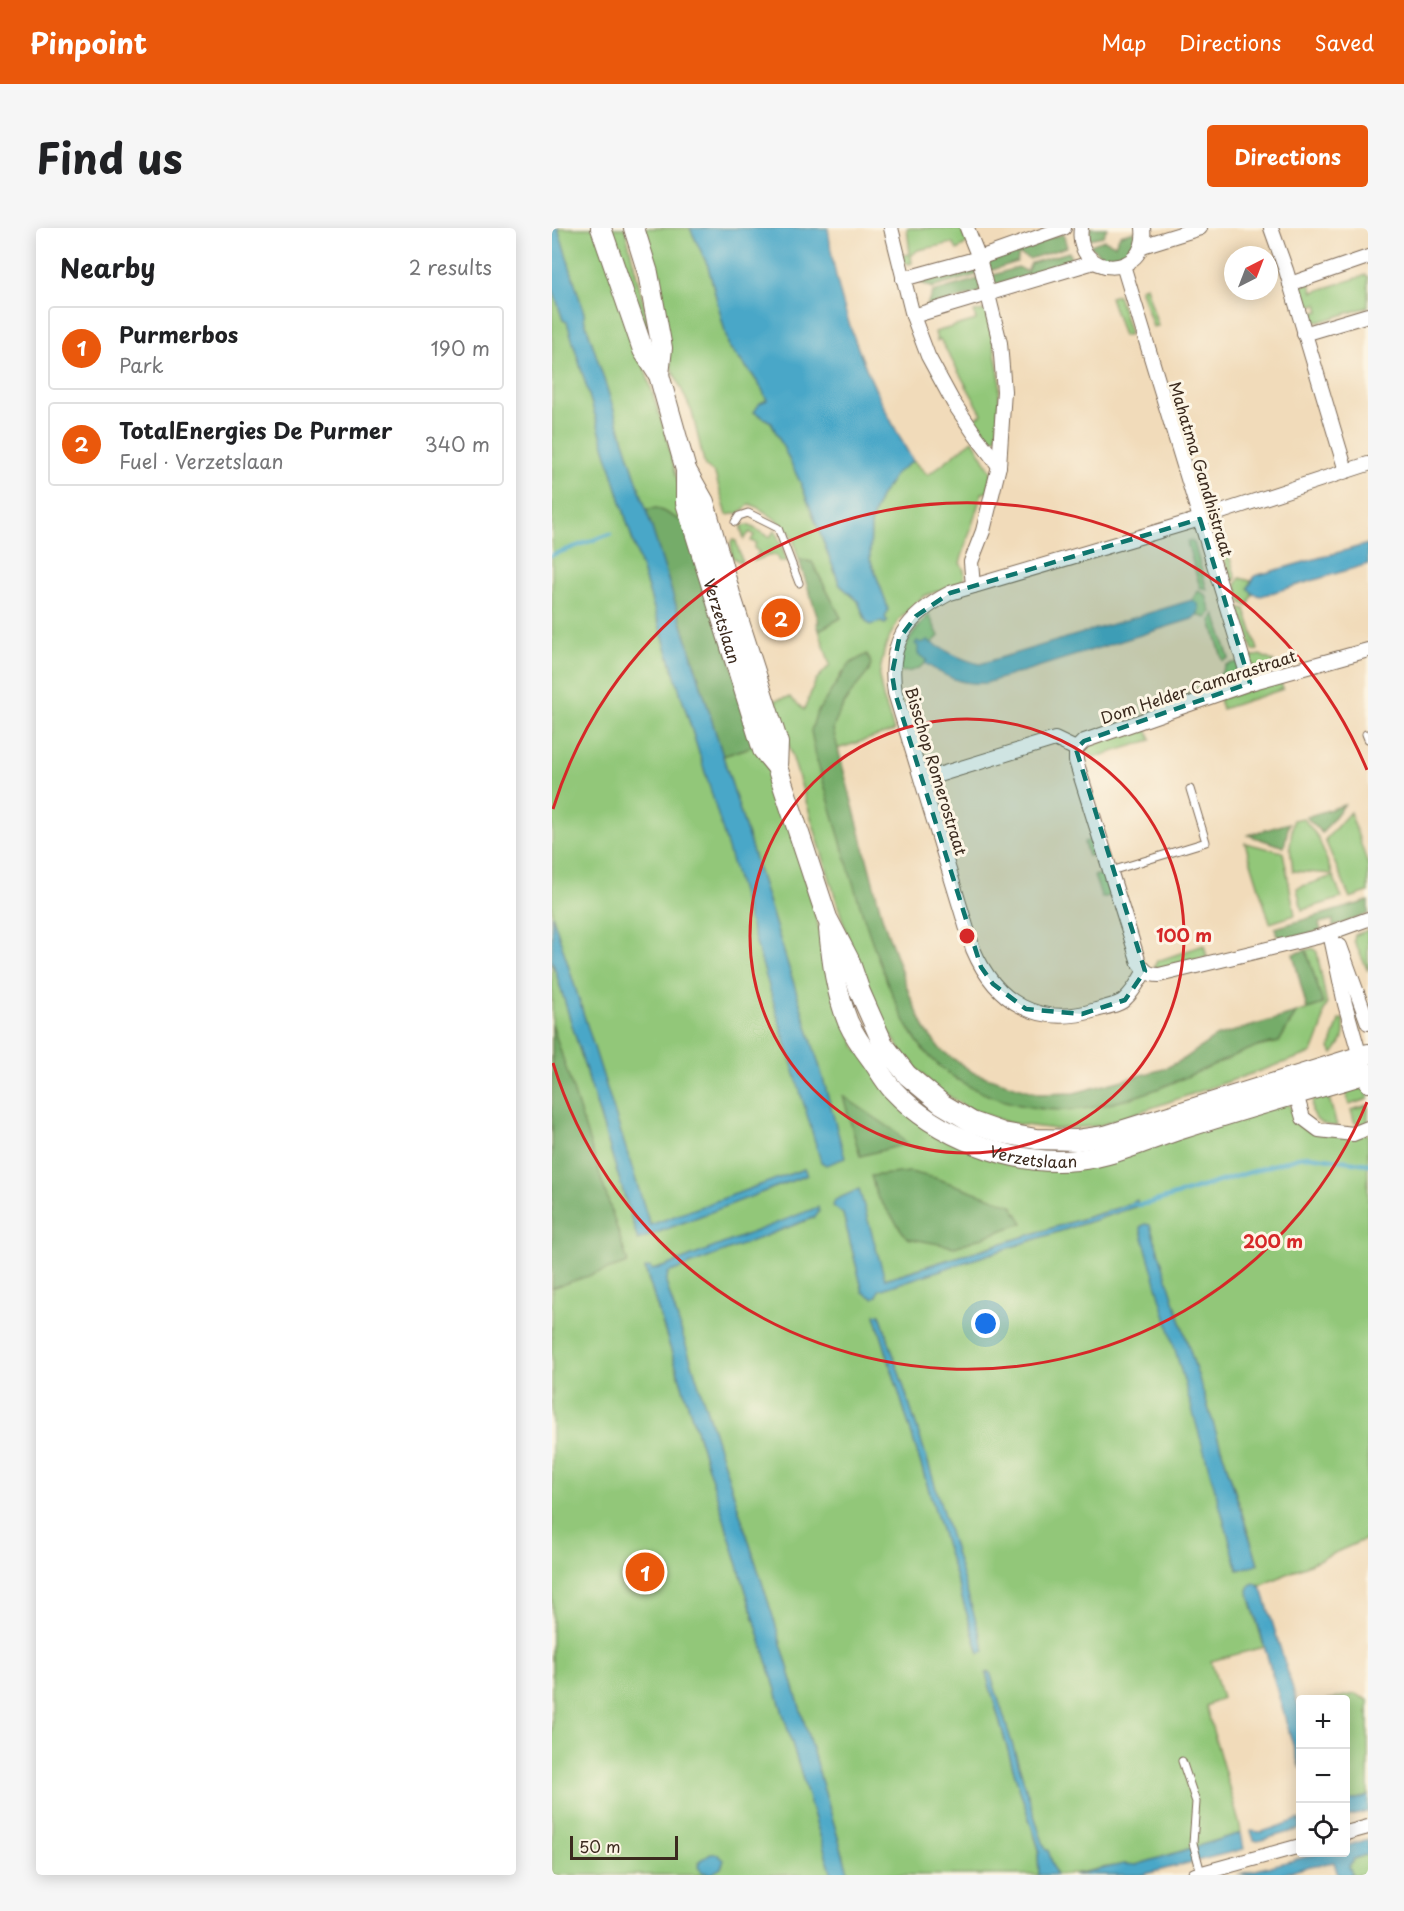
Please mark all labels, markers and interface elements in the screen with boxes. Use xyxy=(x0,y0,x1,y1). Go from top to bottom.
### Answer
text: Pinpoint xyxy=(30,21,147,64)
text: Map xyxy=(1101,26,1146,58)
text: Directions xyxy=(1179,26,1281,58)
text: Saved xyxy=(1314,26,1374,58)
text: Find us xyxy=(36,125,183,188)
button: Directions xyxy=(1207,125,1368,187)
north arrow xyxy=(1224,246,1278,300)
text: Nearby xyxy=(60,248,155,287)
text: 2 results xyxy=(409,252,492,282)
text: Purmerbos xyxy=(119,317,238,350)
text: 1 xyxy=(77,333,86,363)
text: 190 m xyxy=(431,333,490,363)
text: Park xyxy=(119,350,164,380)
street label: Mahatma Gandhistraat xyxy=(1164,378,1240,560)
text: TotalEnergies De Purmer xyxy=(119,413,392,446)
text: 2 xyxy=(74,429,89,459)
text: 340 m xyxy=(425,429,490,459)
text: Fuel · Verzetslaan xyxy=(119,446,284,476)
street label: Verzetslaan xyxy=(698,575,747,666)
pin: 2 xyxy=(762,596,800,640)
street label: Dom Helder Camarastraat xyxy=(1097,643,1299,729)
street label: Bisschop Romerostraat xyxy=(900,684,974,859)
text: 100 m xyxy=(1156,921,1212,948)
centre of rings xyxy=(957,926,977,946)
street label: Verzetslaan xyxy=(987,1138,1078,1173)
text: 200 m xyxy=(1243,1227,1303,1254)
your location xyxy=(971,1309,1000,1338)
pin: 1 xyxy=(626,1550,664,1594)
map controls xyxy=(1296,1695,1350,1857)
button: + xyxy=(1296,1695,1350,1749)
button: − xyxy=(1296,1749,1350,1803)
button: locate xyxy=(1296,1803,1350,1857)
scale bar xyxy=(570,1833,678,1860)
text: 50 m xyxy=(579,1834,620,1858)

